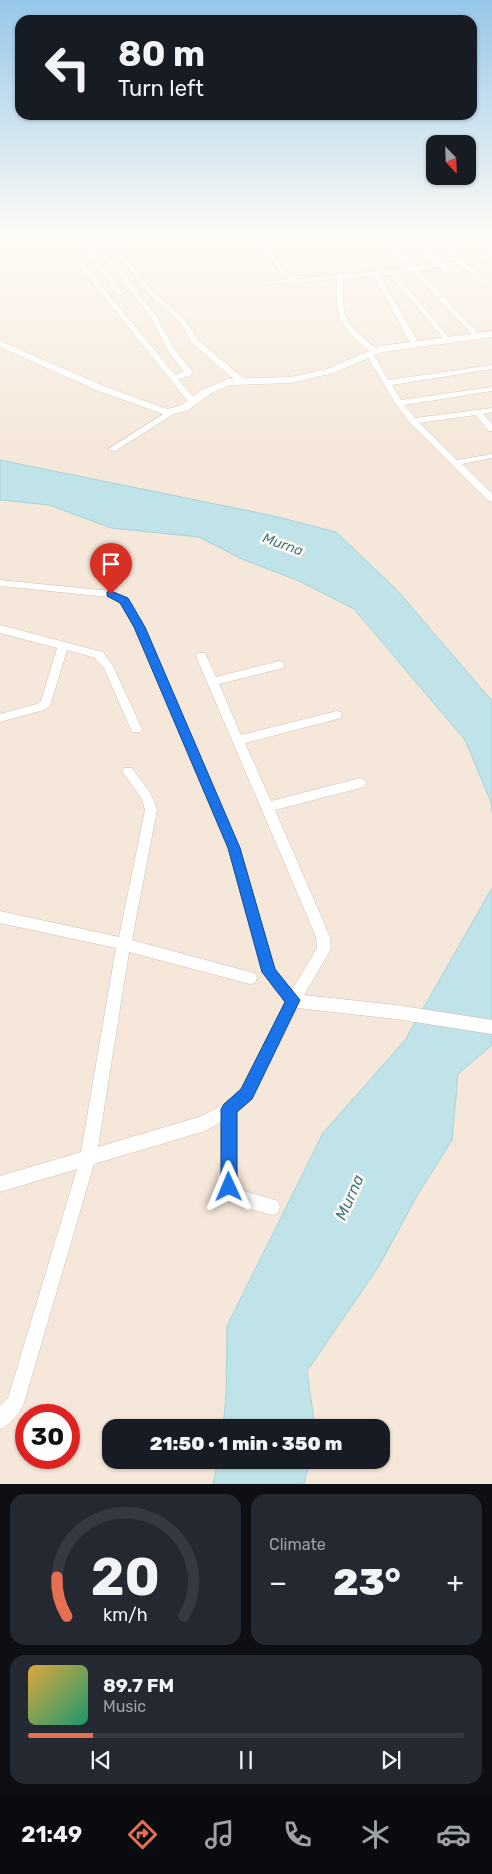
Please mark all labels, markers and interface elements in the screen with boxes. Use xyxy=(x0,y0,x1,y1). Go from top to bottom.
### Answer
text: 80 m xyxy=(118,33,205,75)
icon: left xyxy=(35,35,100,100)
text: Turn left xyxy=(118,75,204,102)
north arrow xyxy=(426,135,476,185)
map controls xyxy=(426,135,476,185)
water label: Murna xyxy=(260,529,305,560)
pin xyxy=(90,543,132,594)
icon: arrive xyxy=(97,550,125,578)
position arrow xyxy=(202,1160,254,1212)
water label: Murna xyxy=(331,1172,368,1223)
speed limit sign: 30 xyxy=(15,1404,80,1469)
text: 21:50 · 1 min · 350 m xyxy=(150,1432,342,1455)
text: Climate xyxy=(269,1535,326,1554)
text: 20 xyxy=(91,1546,160,1608)
text: 23° xyxy=(333,1559,401,1605)
text: − xyxy=(269,1566,287,1599)
text: + xyxy=(447,1566,464,1599)
text: km/h xyxy=(103,1604,148,1625)
text: 89.7 FM xyxy=(103,1674,174,1697)
text: Music xyxy=(103,1697,146,1716)
icon: previous xyxy=(87,1746,115,1774)
icon: pause xyxy=(232,1746,260,1774)
icon: next xyxy=(377,1746,405,1774)
icon: directions xyxy=(125,1817,160,1852)
icon: music xyxy=(202,1817,237,1852)
icon: phone xyxy=(280,1817,315,1852)
icon: climate xyxy=(358,1817,393,1852)
icon: car xyxy=(436,1817,471,1852)
text: 21:49 xyxy=(21,1821,82,1848)

